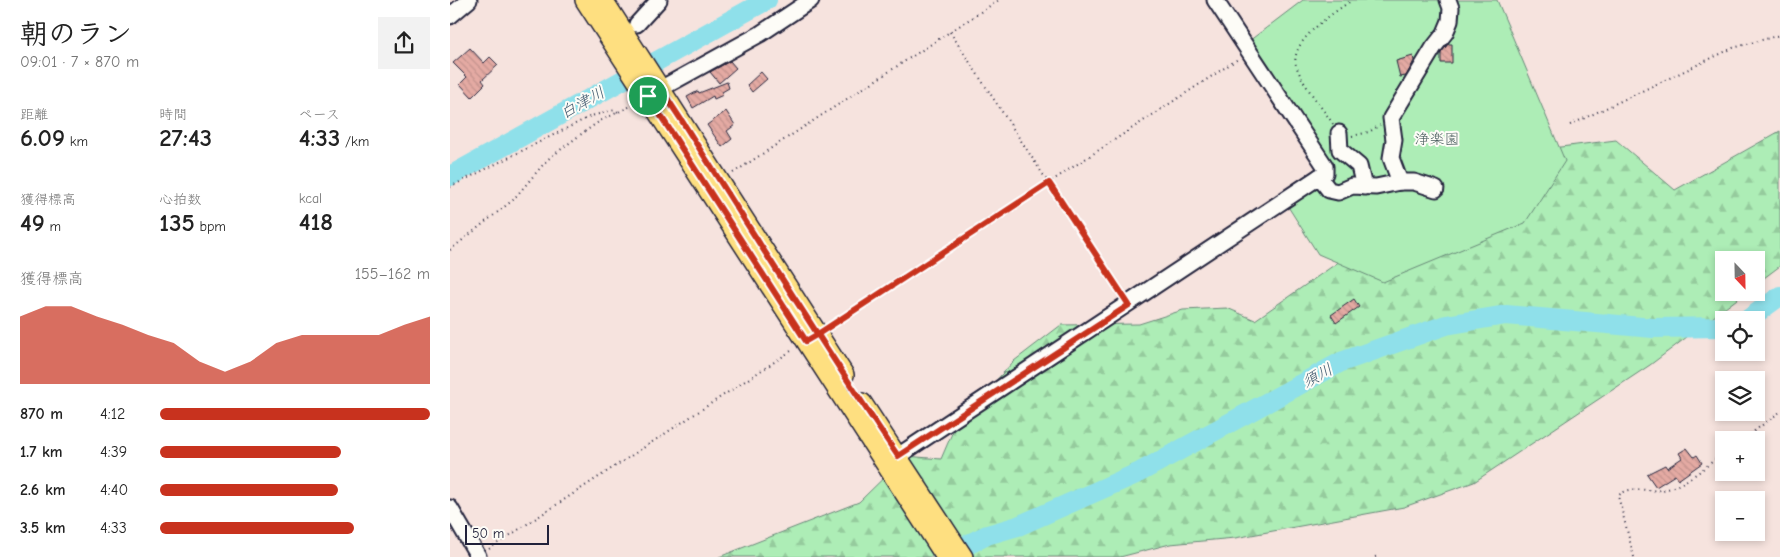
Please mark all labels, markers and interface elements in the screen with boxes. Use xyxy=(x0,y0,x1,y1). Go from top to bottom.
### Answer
button: share xyxy=(378,17,430,69)
text: 朝のラン xyxy=(20,18,132,50)
text: 09:01 · 7 × 870 m xyxy=(20,53,139,71)
pin xyxy=(627,75,669,117)
icon: arrive xyxy=(634,82,662,110)
water label: 白津川 xyxy=(557,83,608,122)
text: 距離 xyxy=(20,106,48,123)
text: 時間 xyxy=(159,106,187,123)
text: ペース xyxy=(299,106,340,123)
text: 6.09 xyxy=(20,123,65,152)
text: 27:43 xyxy=(159,123,212,152)
text: 4:33 xyxy=(299,123,340,152)
park label: 浄楽園 xyxy=(1414,130,1460,148)
text: km xyxy=(65,133,88,150)
text: /km xyxy=(340,133,369,150)
text: kcal xyxy=(299,190,322,207)
text: 獲得標高 xyxy=(20,191,76,208)
text: 心拍数 xyxy=(159,191,201,208)
text: 418 xyxy=(299,207,333,236)
text: 49 xyxy=(20,208,45,237)
text: 135 xyxy=(159,208,195,237)
text: m xyxy=(45,218,61,235)
text: bpm xyxy=(195,218,226,235)
north arrow xyxy=(1715,251,1765,301)
map controls xyxy=(1715,251,1765,541)
text: 155–162 m xyxy=(355,265,430,283)
text: 獲得標高 xyxy=(20,270,84,288)
button: locate xyxy=(1715,311,1765,361)
water label: 須川 xyxy=(1299,360,1336,392)
button: layers xyxy=(1715,371,1765,421)
text: 870 m xyxy=(20,405,63,423)
text: 4:12 xyxy=(100,405,125,423)
button: + xyxy=(1715,431,1765,481)
text: 1.7 km xyxy=(20,443,63,461)
text: 4:39 xyxy=(100,443,127,461)
text: 2.6 km xyxy=(20,481,65,499)
text: 4:40 xyxy=(100,481,128,499)
button: − xyxy=(1715,491,1765,541)
text: 3.5 km xyxy=(20,519,66,537)
text: 4:33 xyxy=(100,519,127,537)
scale bar xyxy=(465,522,549,545)
text: 50 m xyxy=(472,525,504,542)

